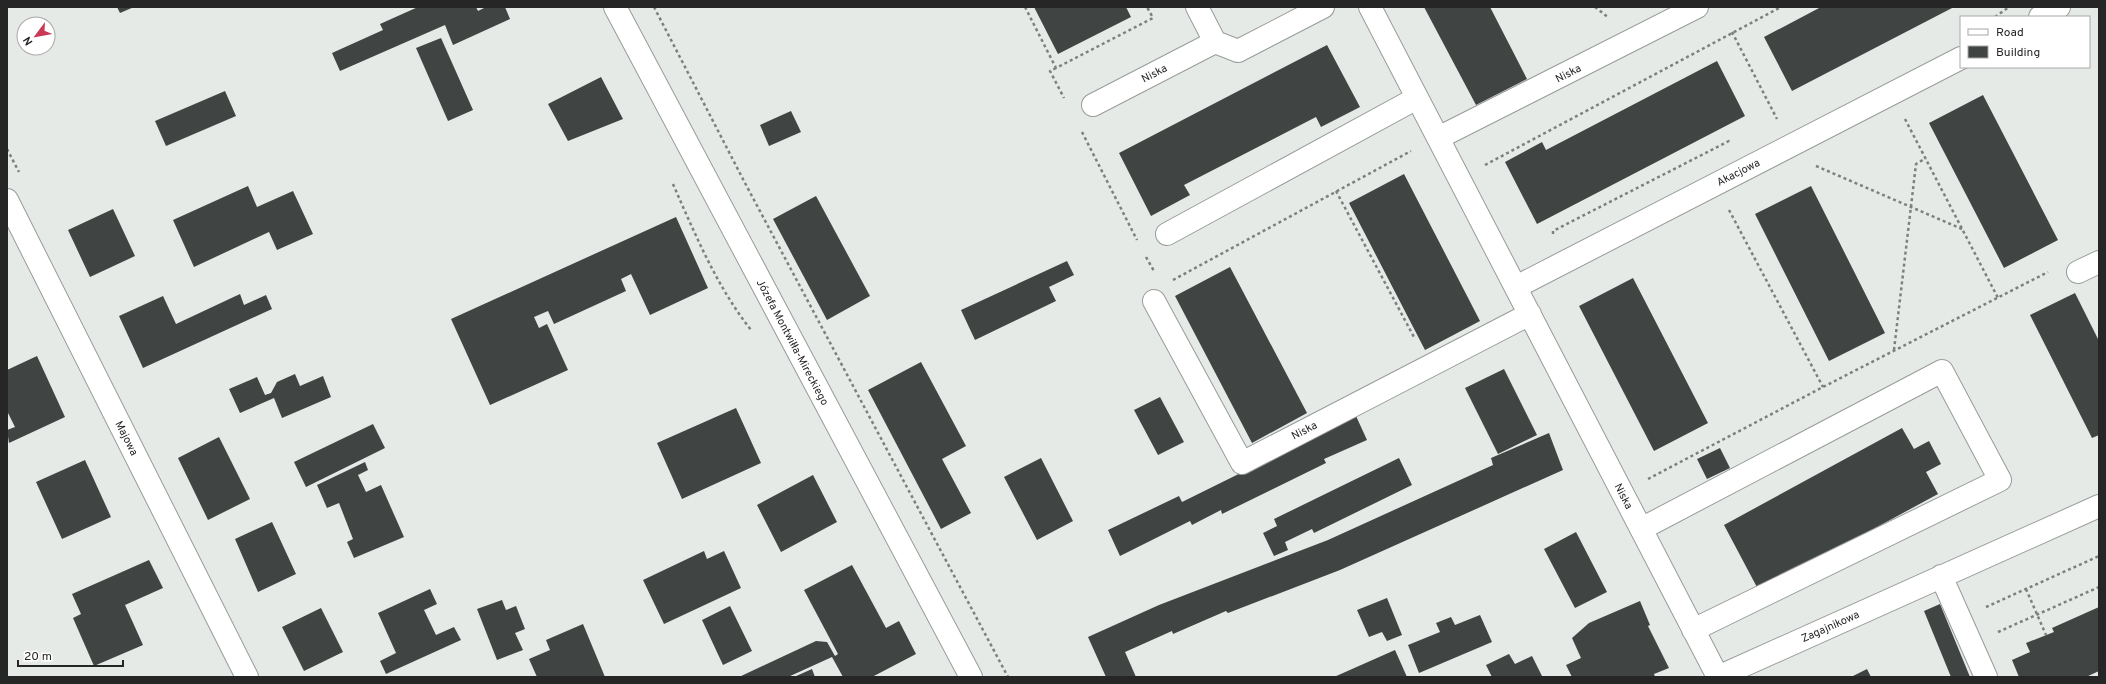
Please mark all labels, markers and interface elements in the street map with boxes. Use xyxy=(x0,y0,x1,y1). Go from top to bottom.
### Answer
north arrow xyxy=(16,16,56,56)
legend xyxy=(1960,16,2090,68)
text: Road xyxy=(1996,25,2024,41)
text: N xyxy=(20,34,36,48)
text: Building xyxy=(1996,45,2040,61)
street label: Niska xyxy=(1139,61,1170,86)
street label: Niska xyxy=(1553,61,1584,86)
street label: Akacjowa xyxy=(1714,156,1763,190)
street label: Józefa Montwiłła-Mireckiego xyxy=(753,277,831,408)
street label: Niska xyxy=(1289,418,1320,443)
street label: Majowa xyxy=(111,419,141,458)
street label: Niska xyxy=(1611,481,1636,512)
street label: Zagajnikowa xyxy=(1799,608,1862,646)
scale bar xyxy=(18,642,123,668)
text: 20 m xyxy=(24,649,52,665)

